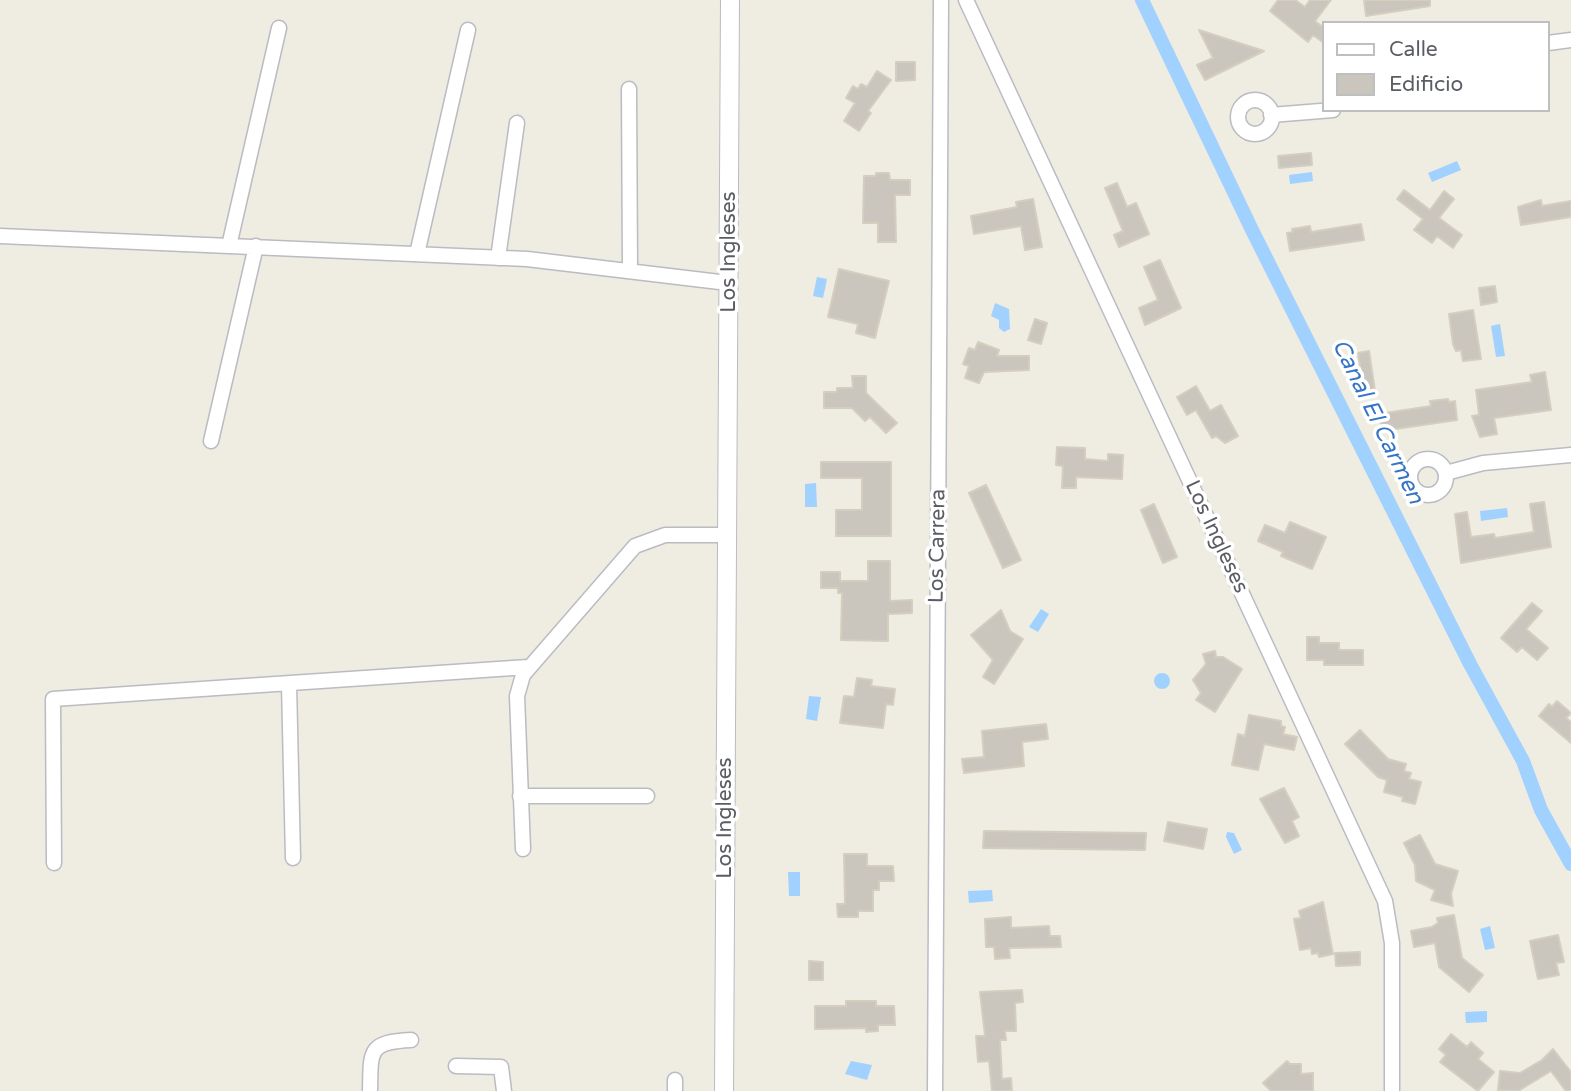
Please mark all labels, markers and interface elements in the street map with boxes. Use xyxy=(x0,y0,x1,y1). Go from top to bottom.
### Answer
legend xyxy=(1322,21,1550,112)
text: Calle xyxy=(1389,37,1438,62)
text: Edificio xyxy=(1389,72,1463,97)
street label: Los Ingleses xyxy=(716,191,742,313)
water label: Canal El Carmen xyxy=(1325,335,1429,509)
street label: Los Ingleses xyxy=(1179,477,1253,597)
street label: Los Carrera xyxy=(924,489,952,603)
street label: Los Ingleses xyxy=(712,757,738,879)

